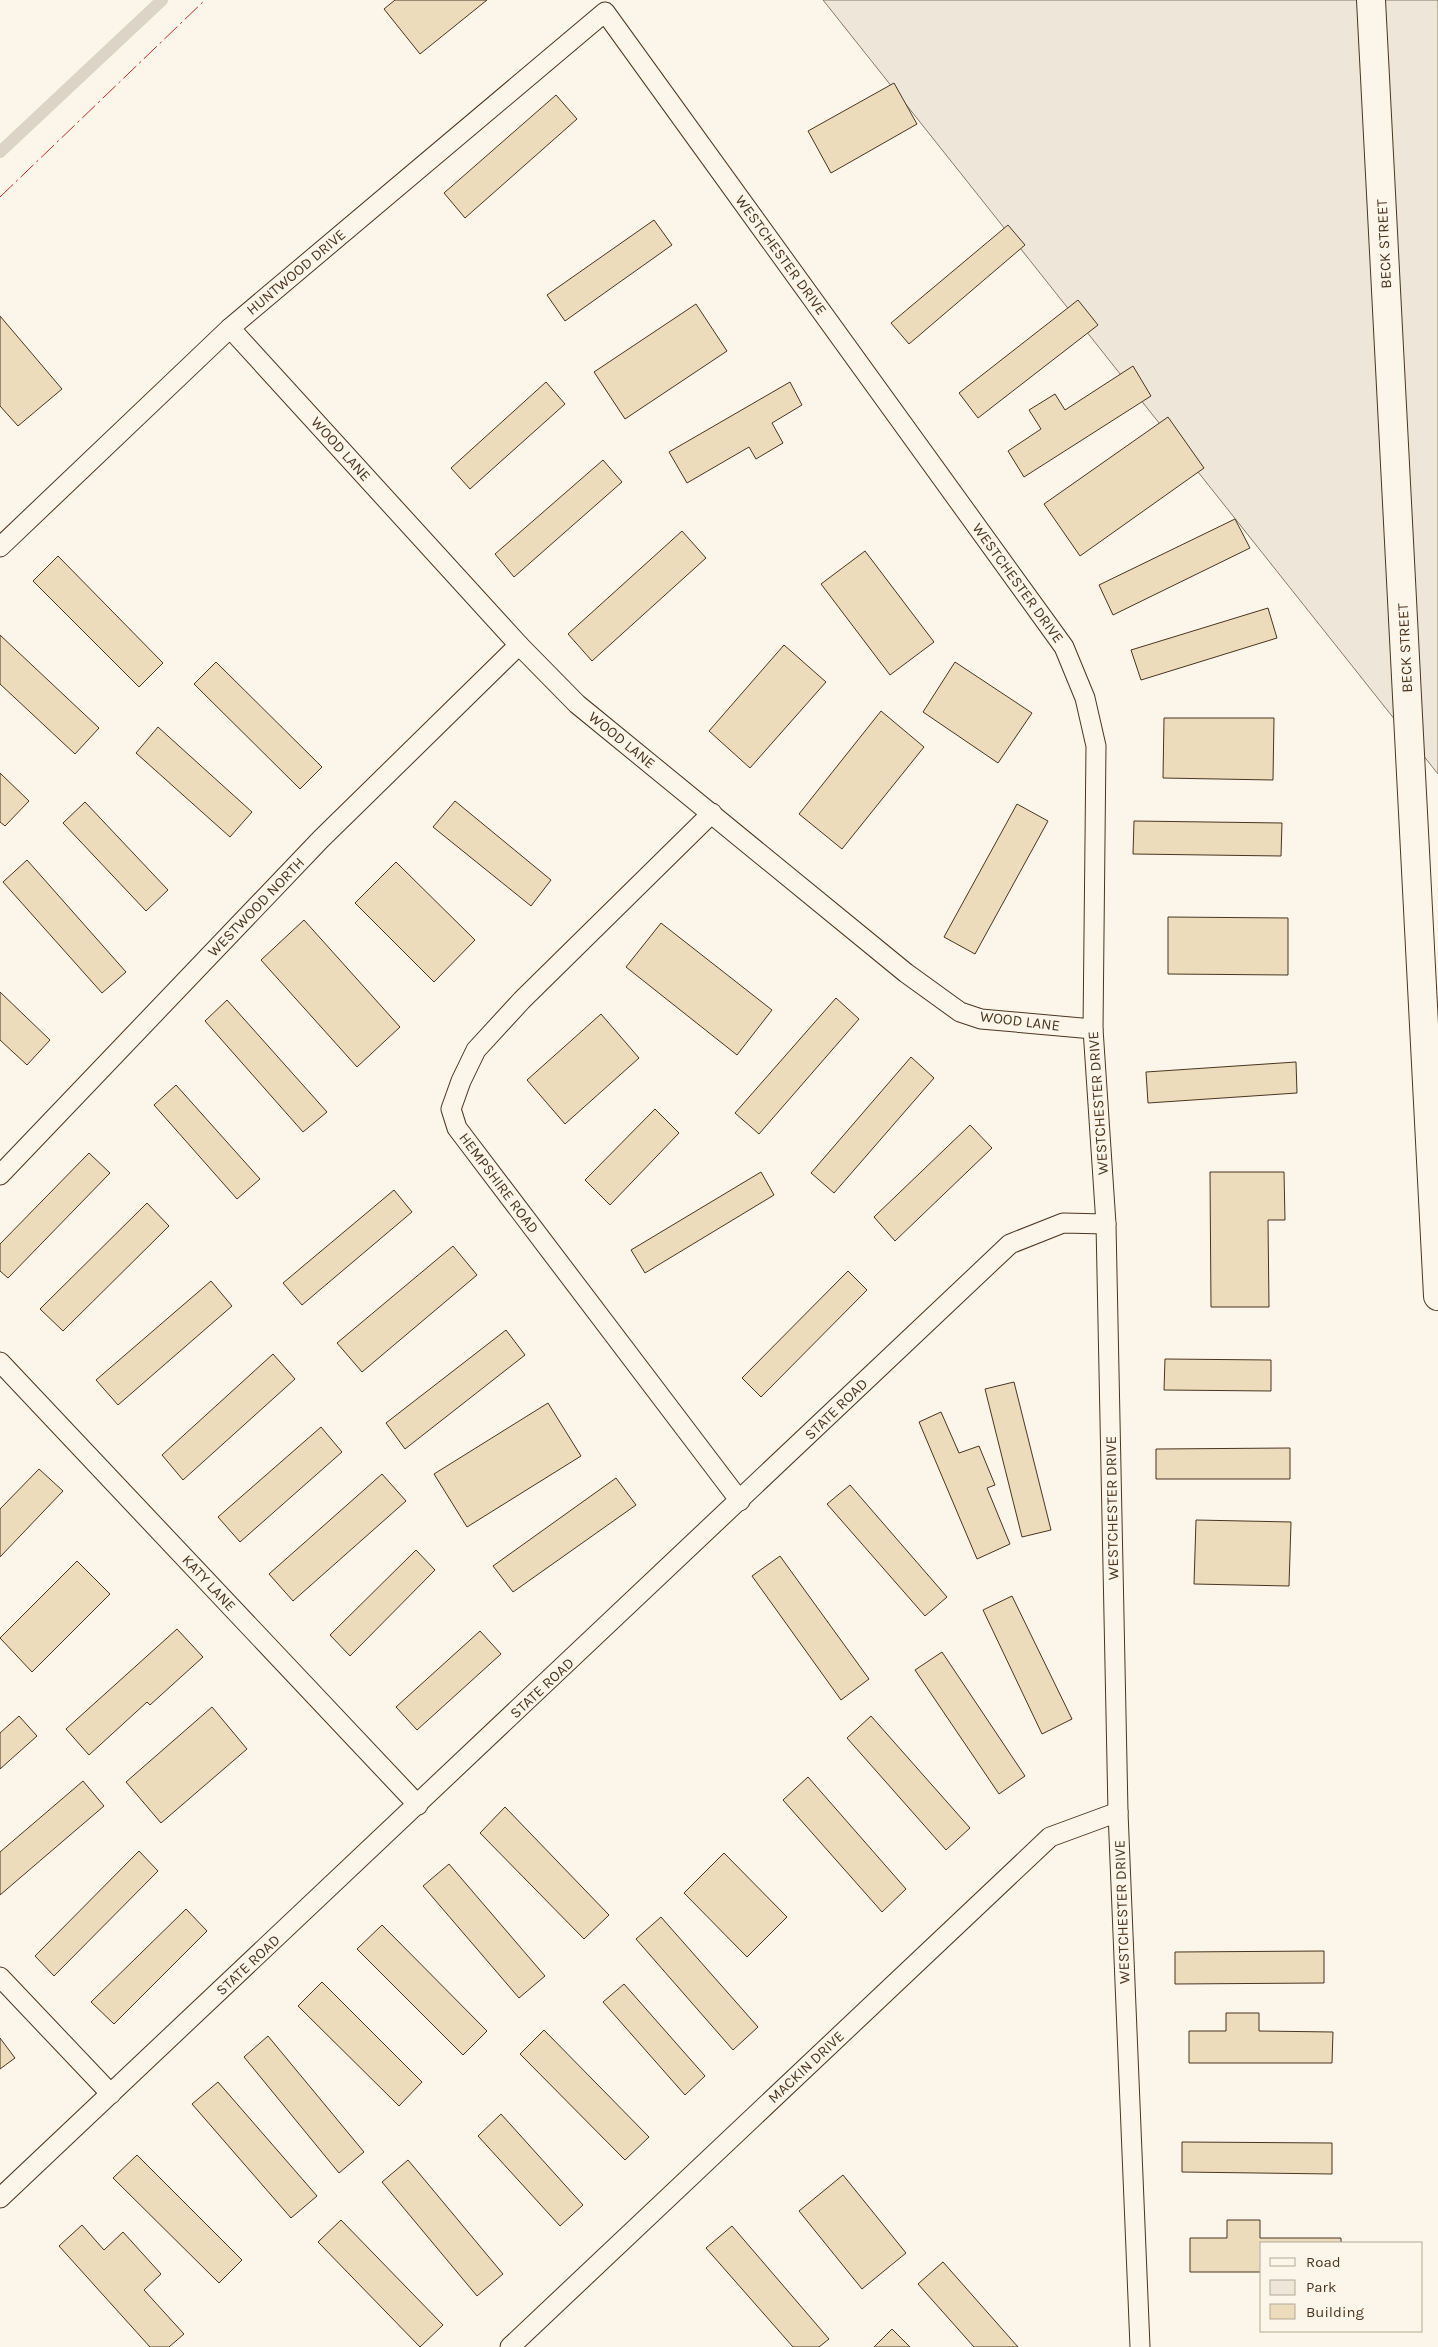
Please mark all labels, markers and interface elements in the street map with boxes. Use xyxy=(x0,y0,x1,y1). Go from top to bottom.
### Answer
street label: WESTCHESTER DRIVE xyxy=(731,191,831,319)
street label: BECK STREET xyxy=(1373,198,1395,289)
street label: HUNTWOOD DRIVE xyxy=(243,225,349,319)
street label: WOOD LANE xyxy=(307,413,375,485)
street label: WESTCHESTER DRIVE xyxy=(968,519,1068,647)
street label: BECK STREET xyxy=(1394,602,1416,693)
street label: WOOD LANE xyxy=(585,708,659,772)
street label: WESTWOOD NORTH xyxy=(204,854,308,960)
street label: WOOD LANE xyxy=(979,1007,1061,1035)
street label: WESTCHESTER DRIVE xyxy=(1084,1031,1112,1175)
street label: HEMPSHIRE ROAD xyxy=(455,1129,543,1237)
street label: STATE ROAD xyxy=(801,1374,871,1444)
street label: WESTCHESTER DRIVE xyxy=(1102,1436,1122,1580)
street label: KATY LANE xyxy=(178,1551,240,1615)
street label: STATE ROAD xyxy=(506,1654,578,1722)
street label: WESTCHESTER DRIVE xyxy=(1110,1840,1134,1984)
street label: STATE ROAD xyxy=(212,1931,284,1999)
street label: MACKIN DRIVE xyxy=(764,2027,848,2107)
legend xyxy=(1260,2242,1423,2332)
text: Road xyxy=(1306,2253,1341,2271)
text: Park xyxy=(1306,2278,1336,2296)
text: Building xyxy=(1306,2303,1364,2321)

